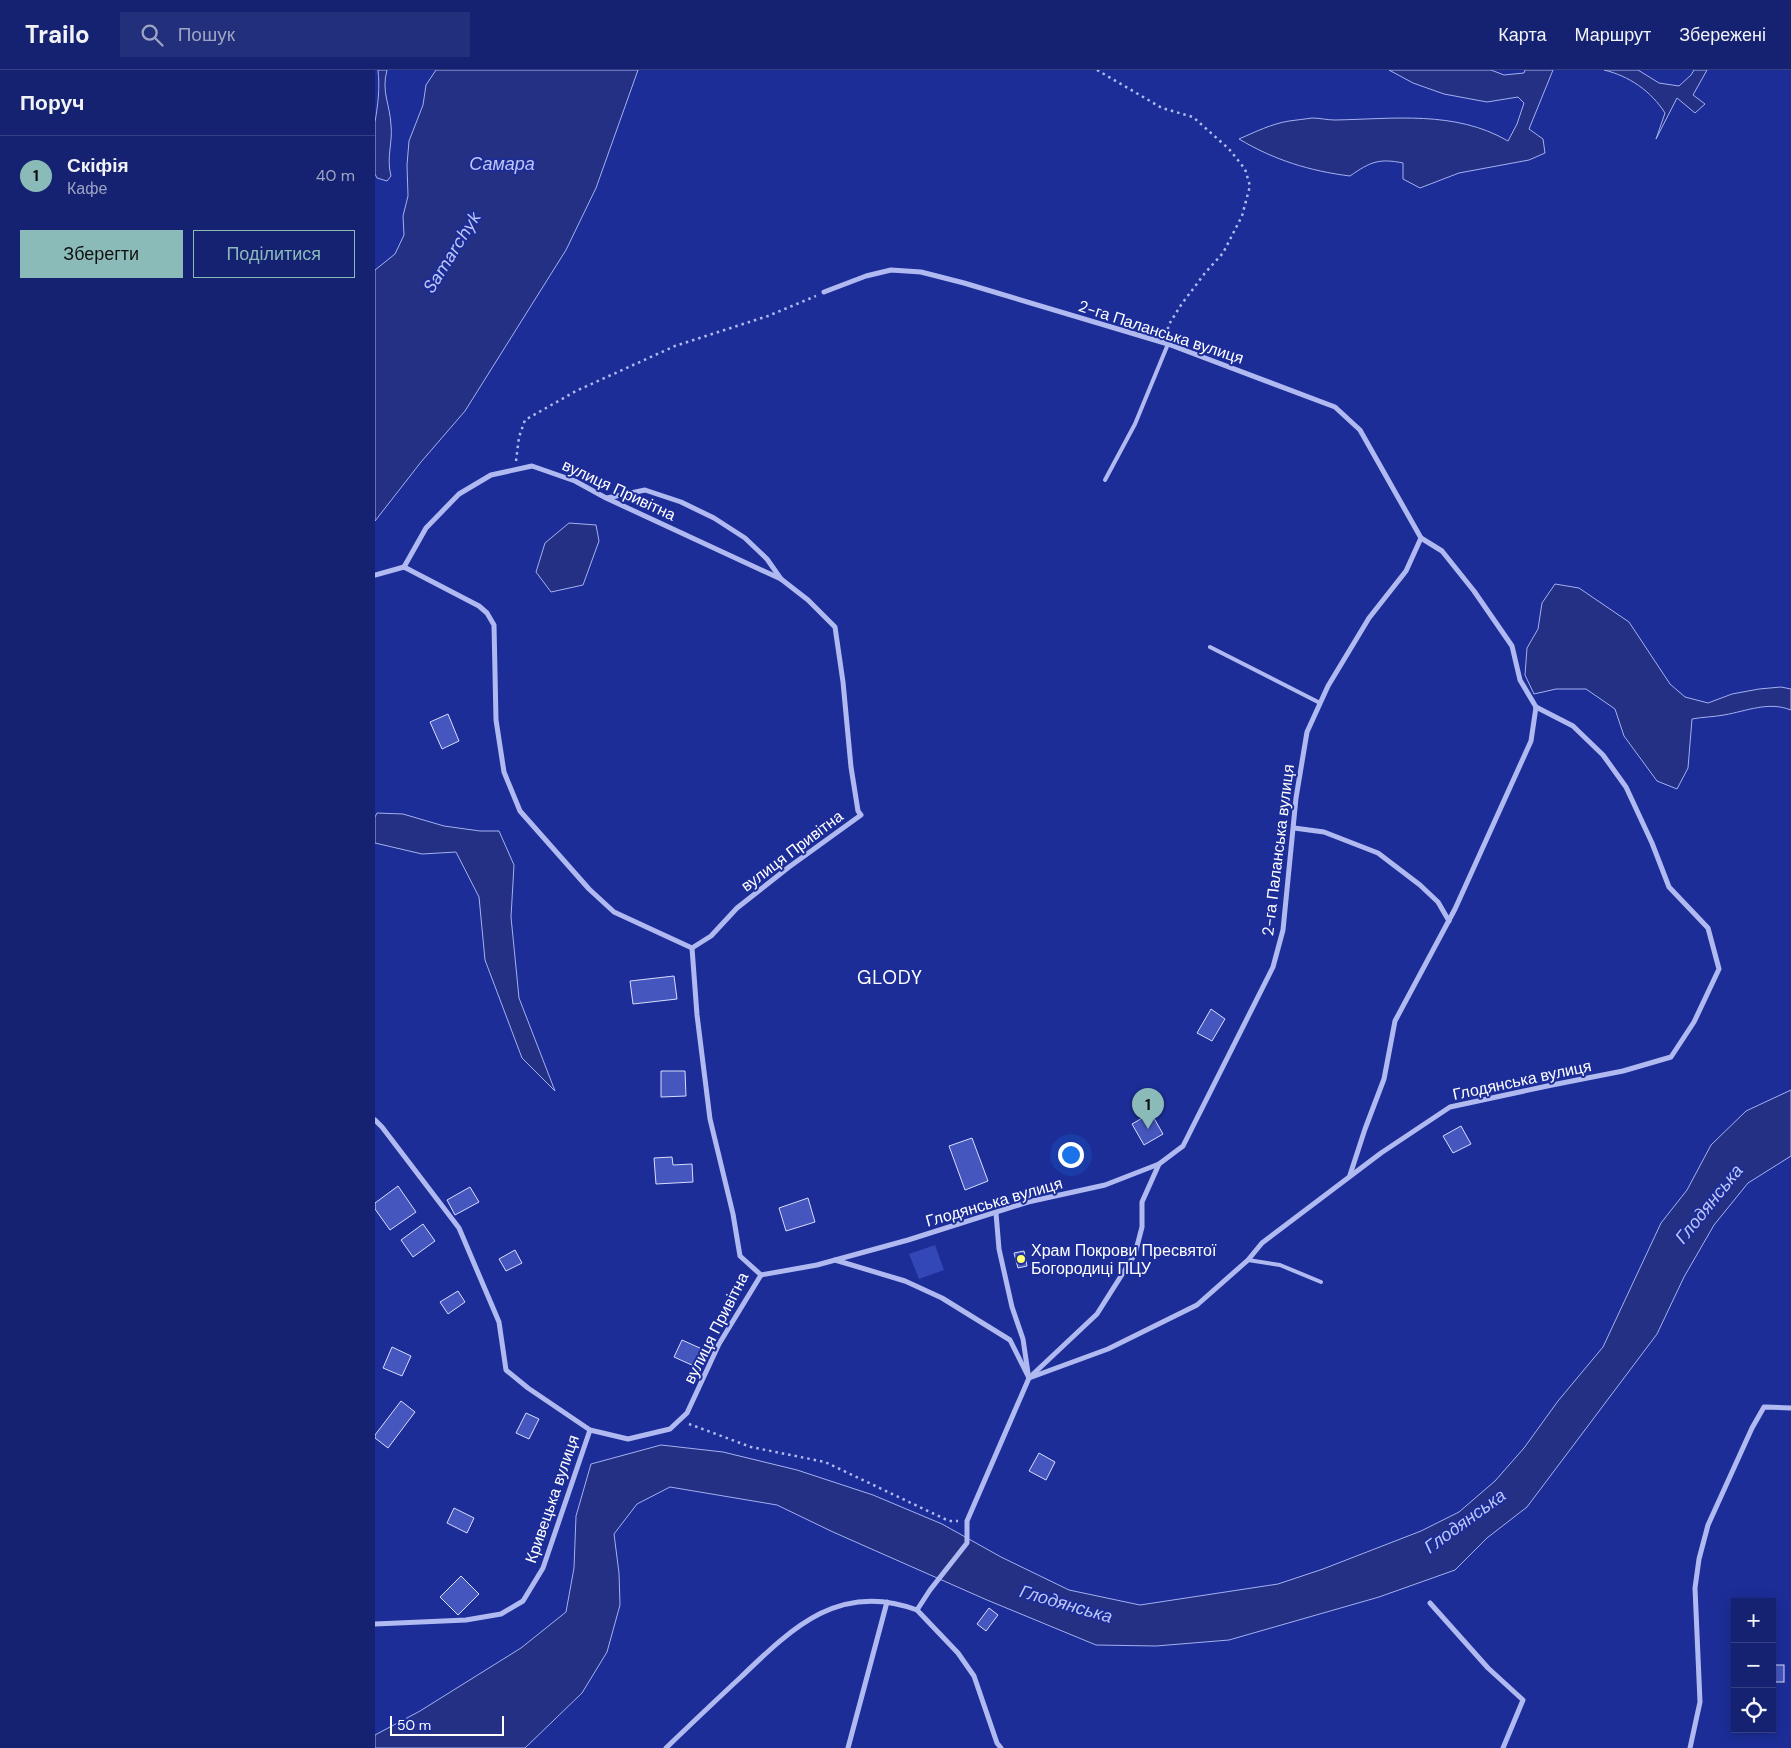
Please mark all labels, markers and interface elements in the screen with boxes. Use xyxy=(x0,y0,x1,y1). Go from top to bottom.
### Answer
search box xyxy=(120,12,470,57)
text: Trailo xyxy=(25,19,90,50)
icon: search xyxy=(138,21,166,49)
text: Пошук xyxy=(178,22,235,47)
text: Карта xyxy=(1498,23,1546,47)
text: Маршрут xyxy=(1574,23,1651,47)
text: Збережені xyxy=(1679,23,1766,47)
text: Поруч xyxy=(20,89,84,117)
water label: Самара xyxy=(469,152,535,176)
text: Скіфія xyxy=(67,153,129,178)
text: 1 xyxy=(33,165,39,186)
text: 40 m xyxy=(316,165,355,186)
text: Кафе xyxy=(67,178,107,199)
water label: Samarchyk xyxy=(417,206,487,297)
button: Зберегти xyxy=(20,230,183,278)
button: Поділитися xyxy=(193,230,355,278)
street label: 2-га Паланська вулиця xyxy=(1076,295,1246,369)
street label: вулиця Привітна xyxy=(559,455,679,525)
street label: 2-га Паланська вулиця xyxy=(1257,763,1299,937)
street label: вулиця Привітна xyxy=(737,806,847,896)
district label: GLODY xyxy=(857,965,923,990)
street label: Глодянська вулиця xyxy=(1451,1055,1593,1105)
pin: 1 xyxy=(1132,1088,1164,1129)
your location xyxy=(1058,1142,1084,1168)
water label: Глодянська xyxy=(1670,1159,1748,1249)
street label: Глодянська вулиця xyxy=(923,1172,1065,1232)
place label: Храм Покрови Пресвятої Богородиці ПЦУ xyxy=(1031,1240,1217,1279)
marker: Храм Покрови Пресвятої Богородиці ПЦУ xyxy=(1015,1253,1027,1265)
street label: вулиця Привітна xyxy=(679,1269,753,1387)
street label: Кривецька вулиця xyxy=(520,1432,584,1566)
water label: Глодянська xyxy=(1419,1483,1511,1559)
water label: Глодянська xyxy=(1017,1579,1115,1629)
map controls xyxy=(1731,1598,1776,1733)
button: + xyxy=(1731,1598,1776,1643)
button: − xyxy=(1731,1643,1776,1688)
button: locate xyxy=(1731,1688,1776,1733)
scale bar xyxy=(390,1713,504,1736)
text: 50 m xyxy=(397,1716,431,1734)

